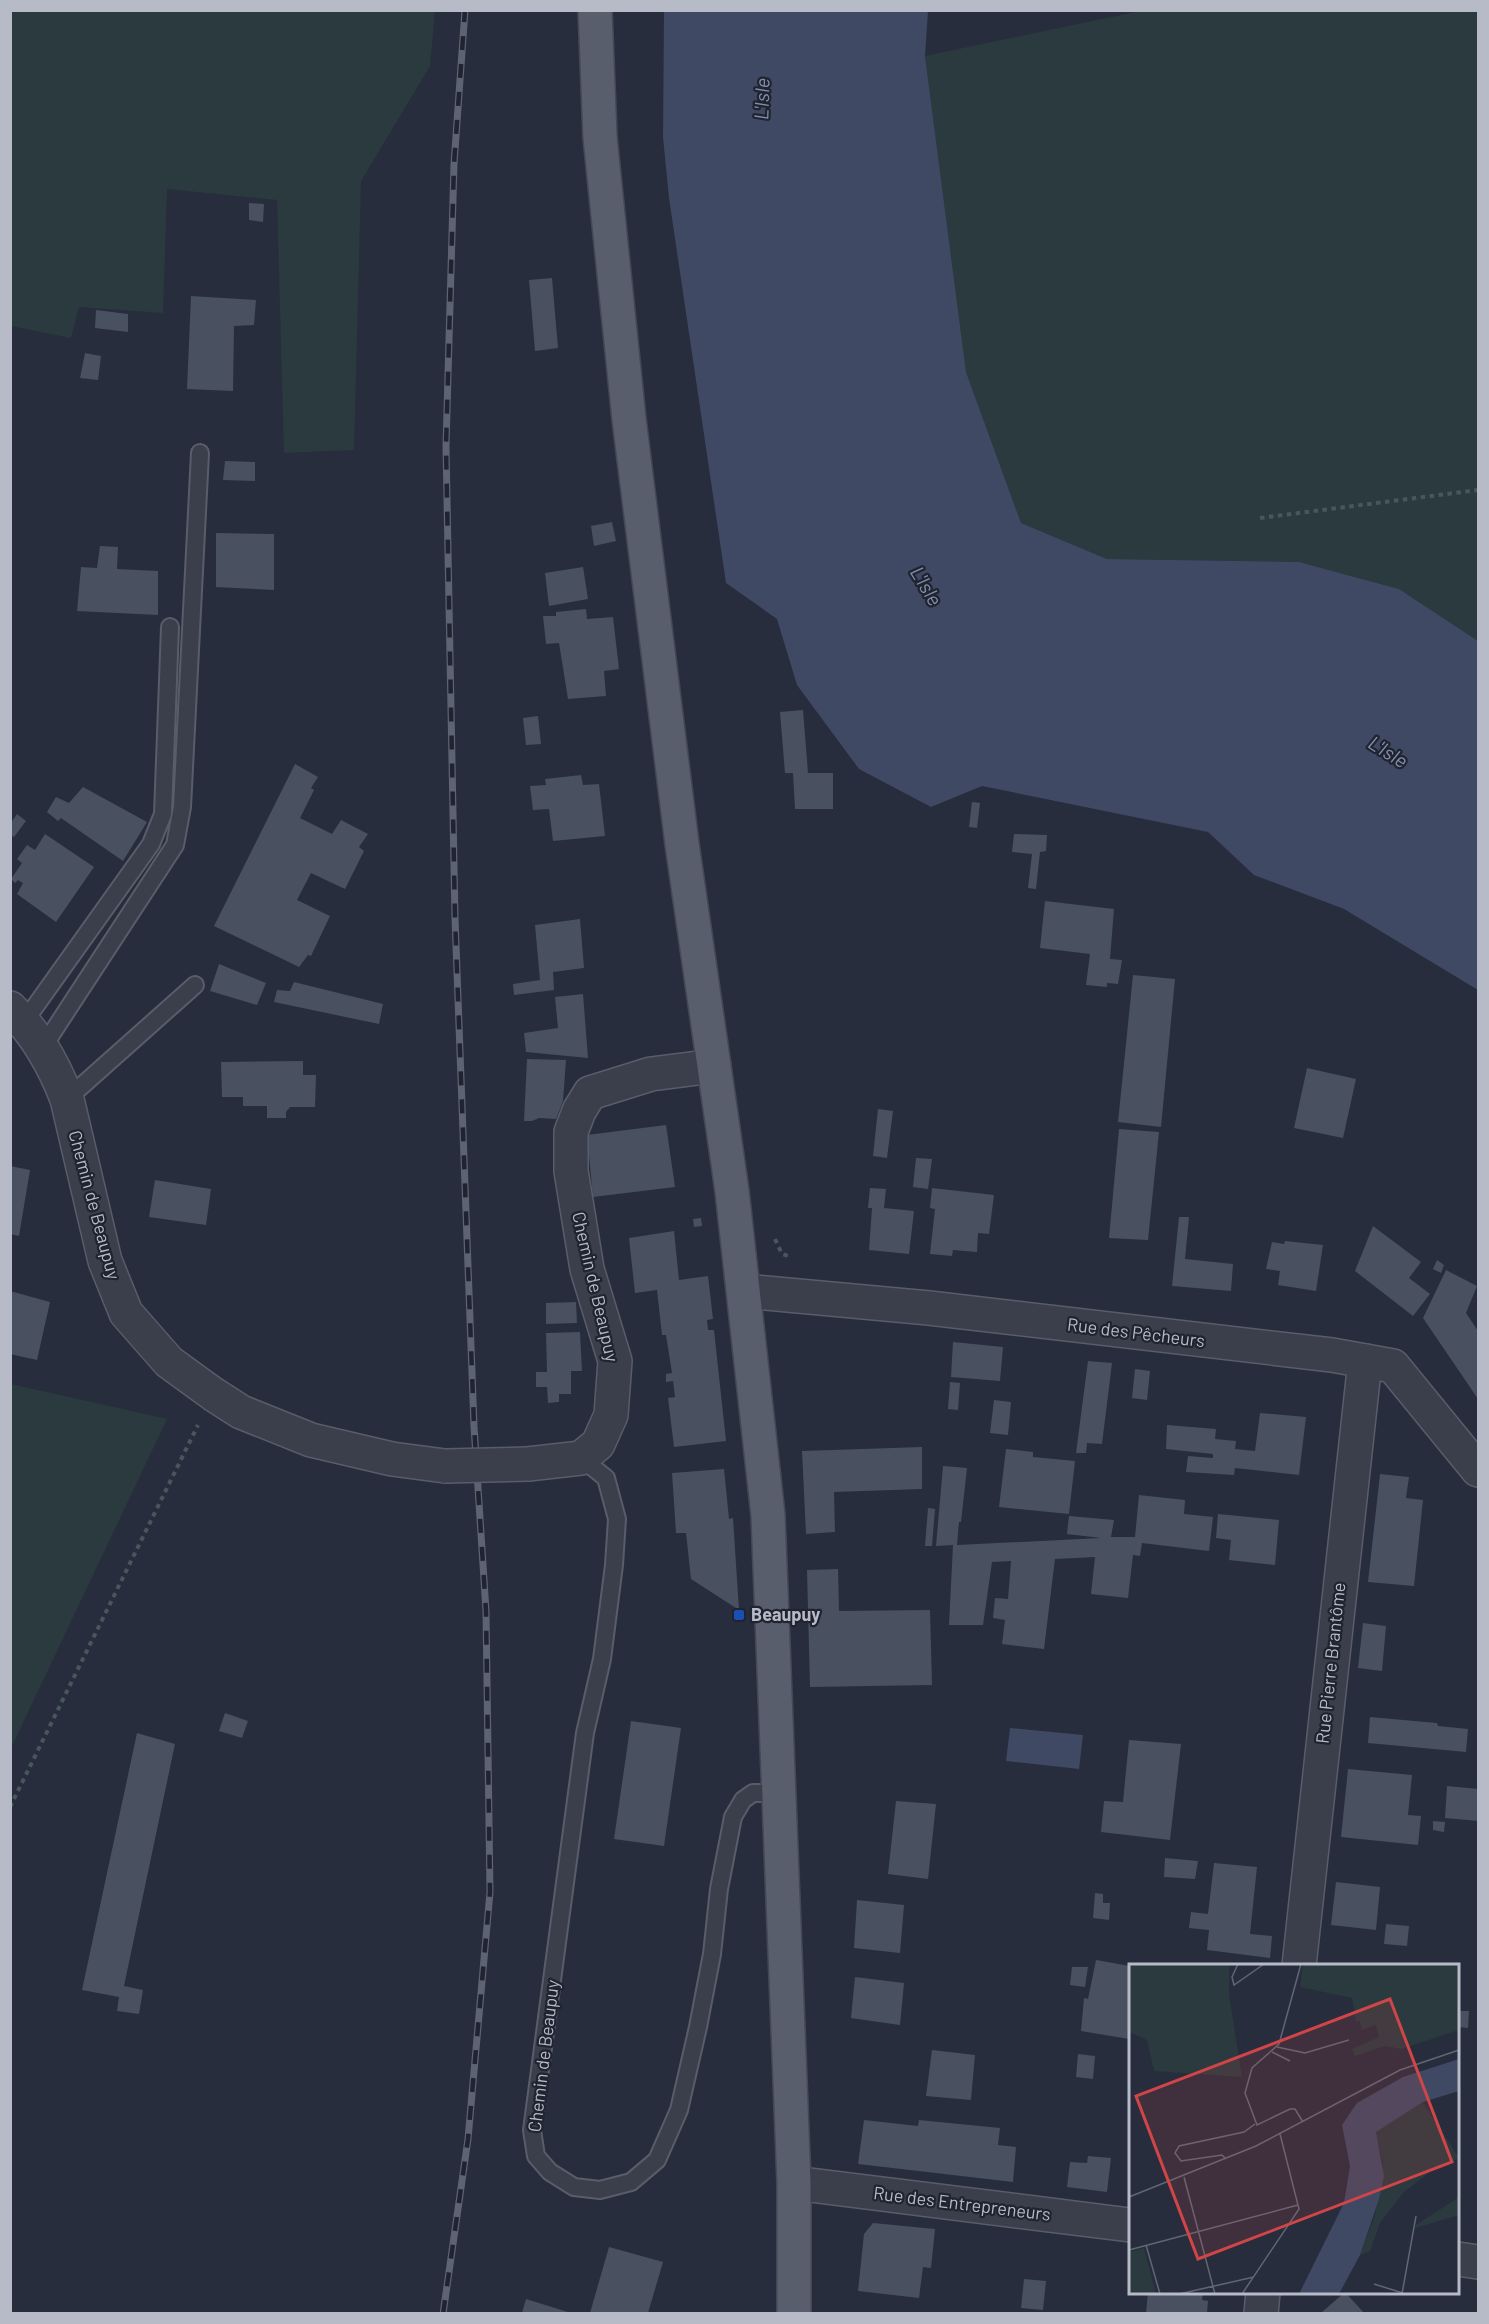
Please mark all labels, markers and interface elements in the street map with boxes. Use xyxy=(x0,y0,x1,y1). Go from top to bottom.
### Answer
water label: L'Isle xyxy=(748,78,774,120)
water label: L'Isle xyxy=(906,561,948,610)
water label: L'Isle xyxy=(1364,730,1413,772)
street label: Chemin de Beaupuy xyxy=(64,1128,125,1282)
street label: Chemin de Beaupuy xyxy=(568,1210,624,1364)
street label: Rue des Pêcheurs xyxy=(1066,1313,1206,1351)
street label: Rue Pierre Brantôme xyxy=(1311,1581,1349,1745)
place label: Beaupuy xyxy=(751,1603,820,1625)
marker: Beaupuy xyxy=(732,1608,746,1622)
inset map xyxy=(1129,1964,1459,2294)
street label: Chemin de Beaupuy xyxy=(523,1978,563,2133)
street label: Rue des Entrepreneurs xyxy=(872,2181,1052,2225)

